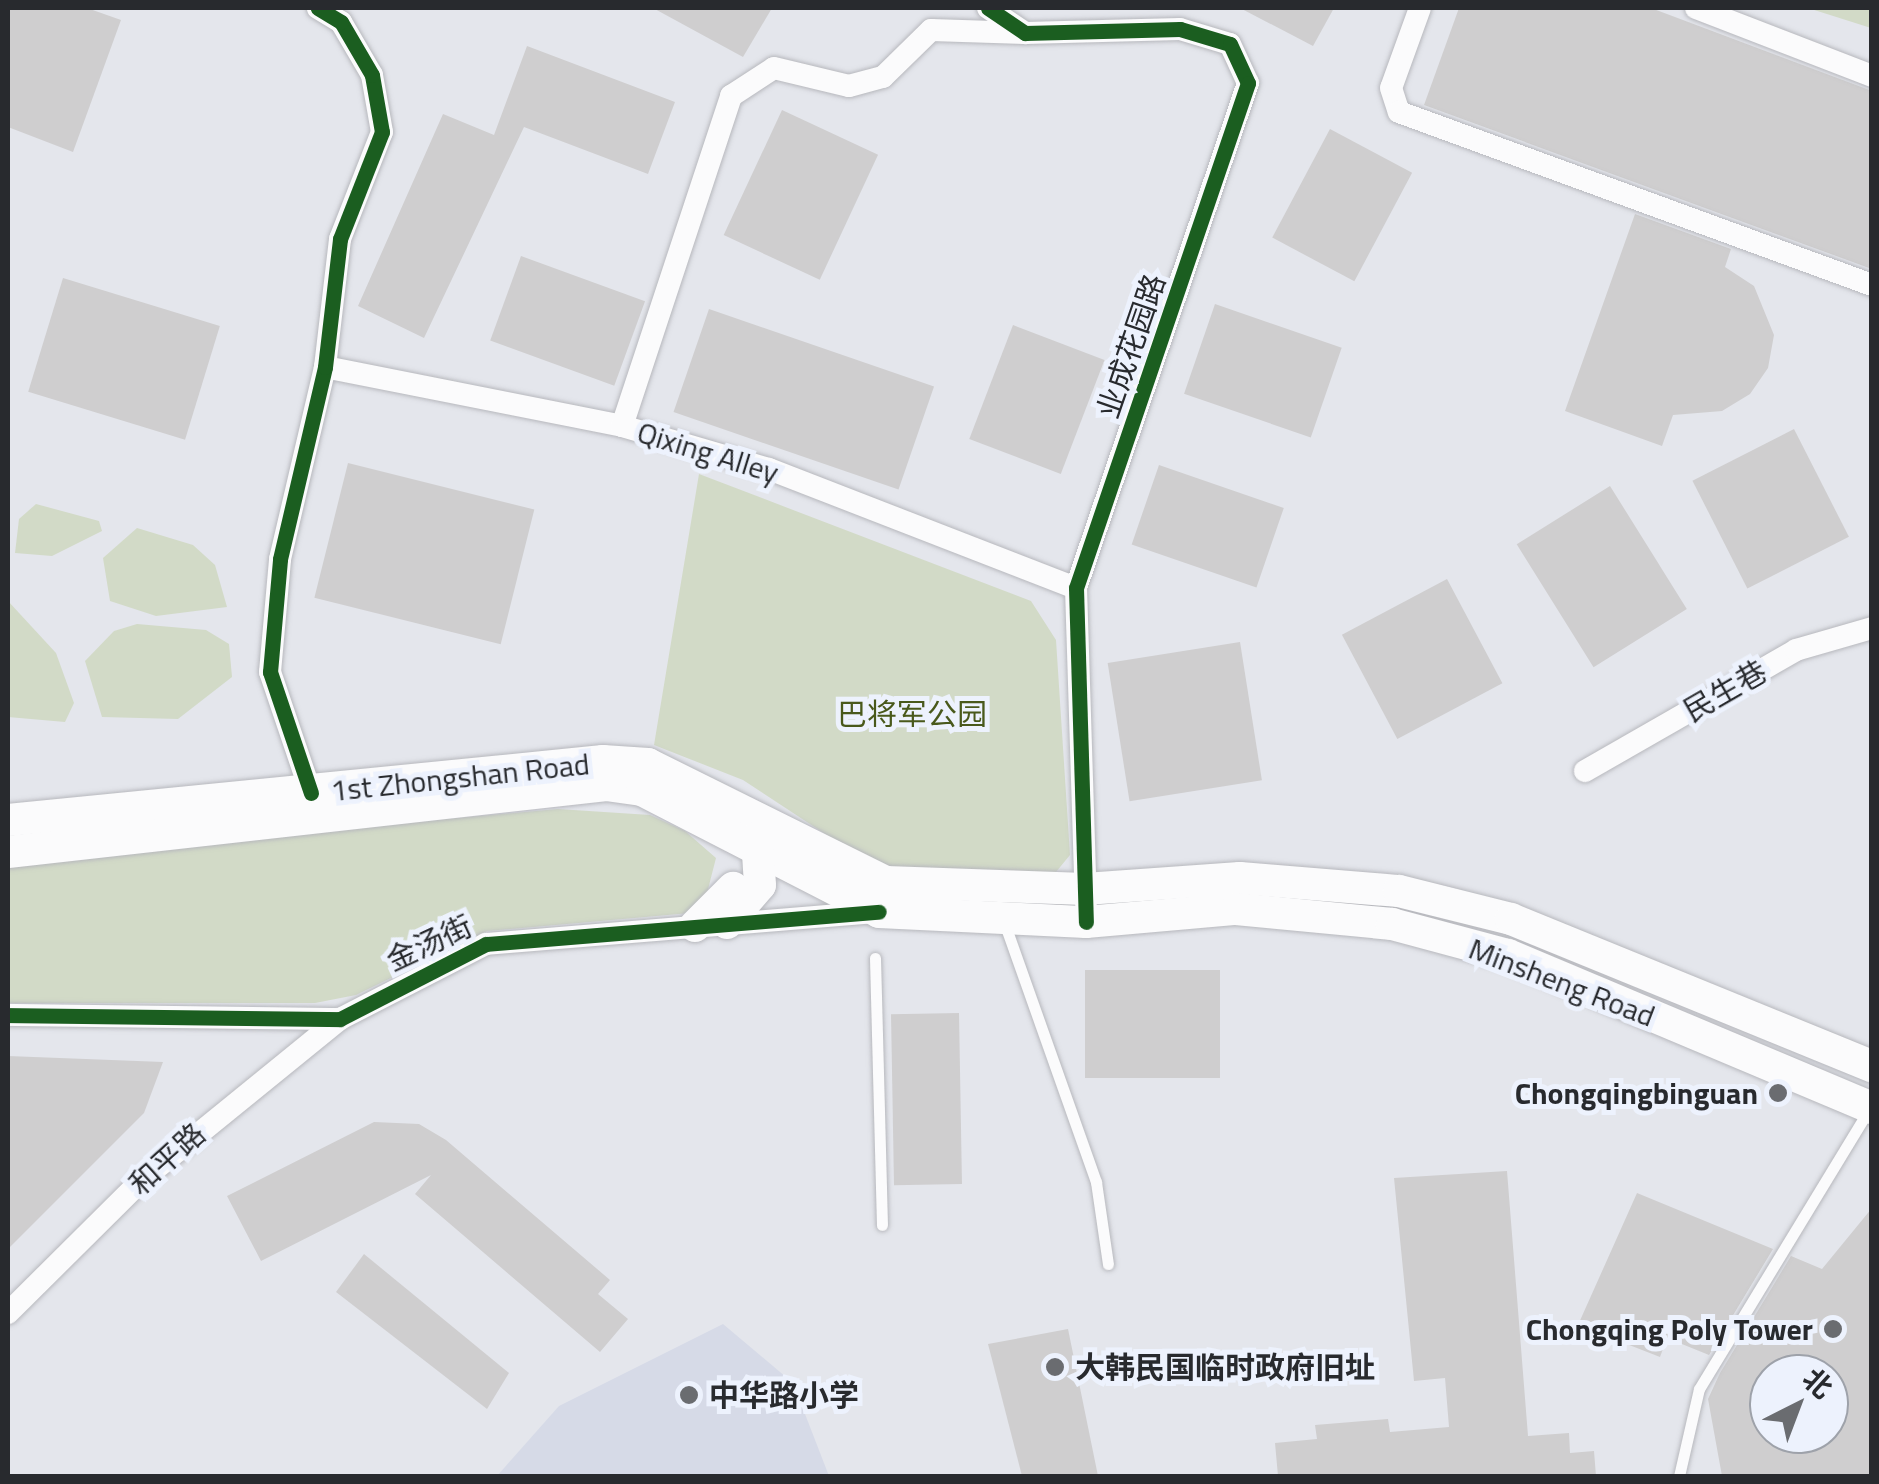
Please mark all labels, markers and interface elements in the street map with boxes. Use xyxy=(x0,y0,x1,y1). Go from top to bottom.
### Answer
street label: 业成花园路 xyxy=(1090,269,1172,423)
street label: Qixing Alley xyxy=(633,413,783,491)
street label: 民生巷 xyxy=(1677,653,1773,729)
park label: 巴将军公园 xyxy=(837,696,987,732)
street label: 1st Zhongshan Road xyxy=(329,745,591,809)
street label: 金汤街 xyxy=(381,908,477,978)
street label: Minsheng Road xyxy=(1464,930,1660,1034)
place label: Chongqingbinguan xyxy=(1515,1075,1758,1111)
marker: Chongqingbinguan xyxy=(1767,1082,1789,1104)
street label: 和平路 xyxy=(122,1116,212,1202)
place label: Chongqing Poly Tower xyxy=(1526,1311,1813,1347)
marker: Chongqing Poly Tower xyxy=(1822,1318,1844,1340)
place label: 大韩民国临时政府旧址 xyxy=(1075,1349,1375,1385)
north arrow xyxy=(1749,1354,1849,1454)
marker: 大韩民国临时政府旧址 xyxy=(1044,1356,1066,1378)
text: 北 xyxy=(1793,1357,1843,1408)
place label: 中华路小学 xyxy=(709,1377,859,1413)
marker: 中华路小学 xyxy=(678,1384,700,1406)

